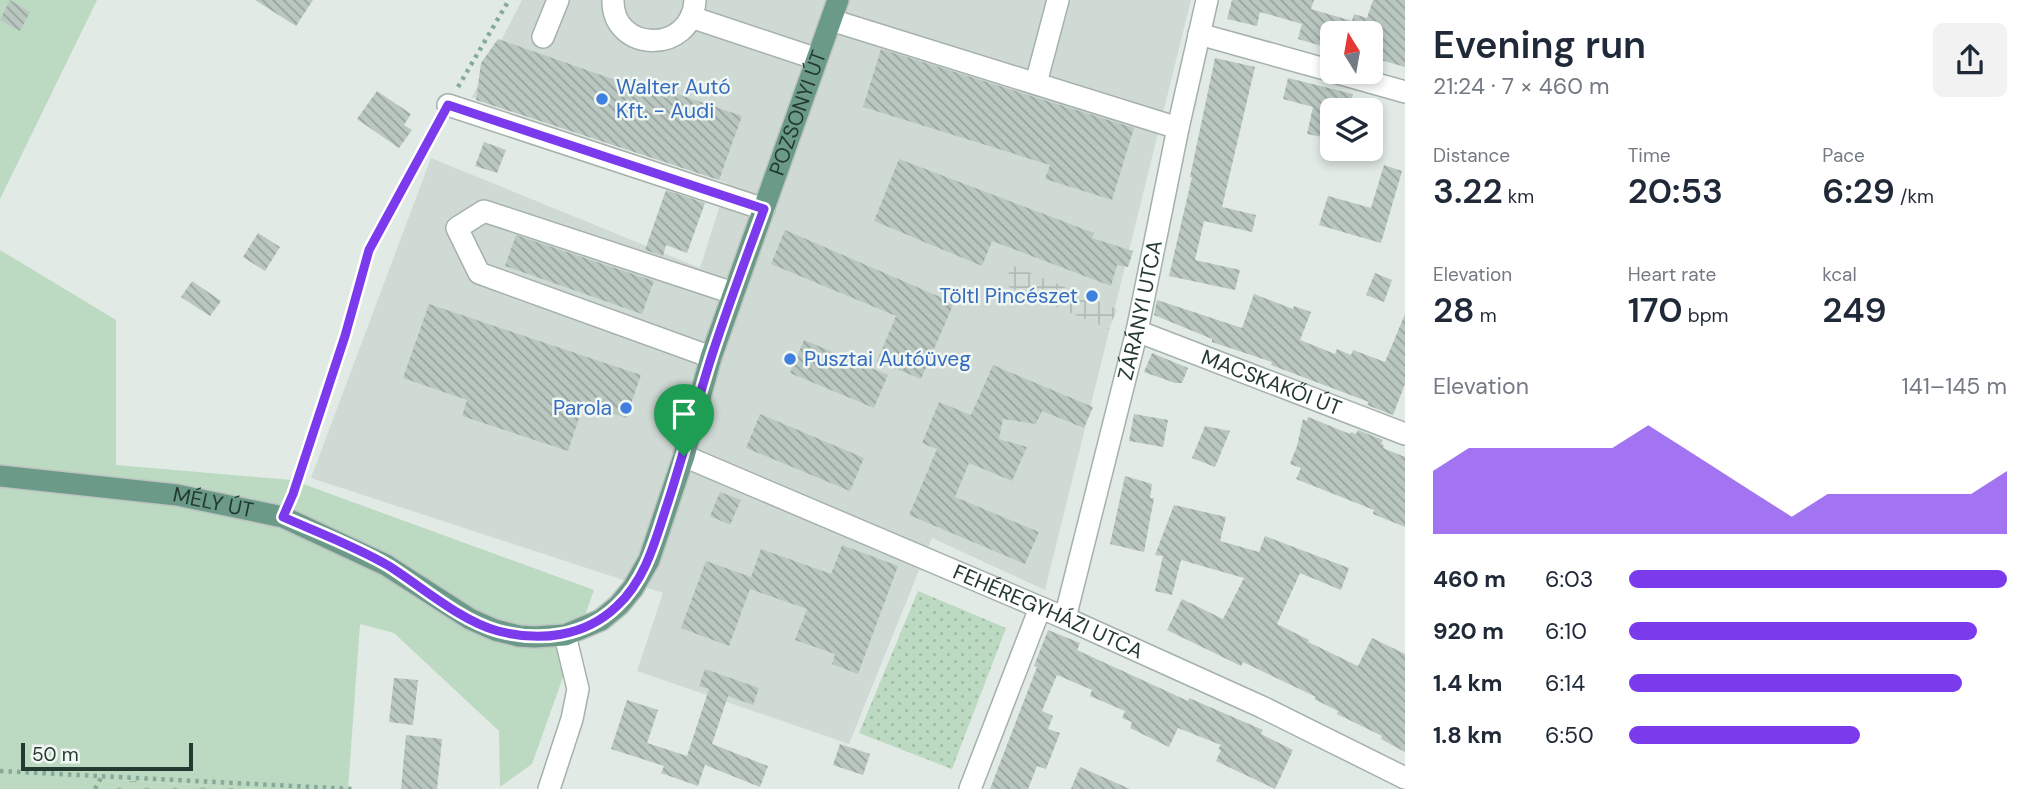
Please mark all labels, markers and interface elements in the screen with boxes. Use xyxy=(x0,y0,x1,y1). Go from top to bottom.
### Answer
text: Evening run xyxy=(1433,20,1646,70)
north arrow xyxy=(1320,21,1382,84)
map controls xyxy=(1320,21,1383,161)
button: share xyxy=(1933,23,2007,97)
street label: POZSONYI ÚT xyxy=(763,46,833,179)
text: 21:24 · 7 × 460 m xyxy=(1433,71,1610,101)
place label: Walter Autó Kft. - Audi xyxy=(616,73,731,125)
marker: Walter Autó Kft. - Audi xyxy=(594,91,610,107)
button: layers xyxy=(1320,98,1383,161)
text: Distance xyxy=(1433,143,1510,168)
text: Time xyxy=(1628,143,1671,168)
text: Pace xyxy=(1822,143,1865,168)
text: 3.22 xyxy=(1433,168,1503,214)
text: 20:53 xyxy=(1628,168,1723,214)
text: 6:29 xyxy=(1822,168,1895,214)
text: km xyxy=(1503,184,1534,209)
text: /km xyxy=(1895,184,1934,209)
street label: ZÁRÁNYI UTCA xyxy=(1111,238,1169,383)
text: Elevation xyxy=(1433,262,1512,287)
text: Heart rate xyxy=(1628,262,1716,287)
text: kcal xyxy=(1822,262,1857,287)
place label: Töltl Pincészet xyxy=(939,282,1078,310)
text: 28 xyxy=(1433,287,1475,333)
text: 170 xyxy=(1628,287,1683,333)
text: 249 xyxy=(1822,287,1887,333)
marker: Töltl Pincészet xyxy=(1084,288,1100,304)
text: m xyxy=(1475,303,1497,328)
text: bpm xyxy=(1683,303,1729,328)
street label: MACSKAKŐI ÚT xyxy=(1197,343,1346,422)
place label: Pusztai Autóüveg xyxy=(804,345,971,373)
marker: Pusztai Autóüveg xyxy=(782,351,798,367)
text: Elevation xyxy=(1433,371,1529,401)
text: 141–145 m xyxy=(1902,371,2007,401)
pin xyxy=(654,384,714,456)
place label: Parola xyxy=(553,394,612,422)
icon: arrive xyxy=(665,395,703,433)
marker: Parola xyxy=(618,400,634,416)
street label: MÉLY ÚT xyxy=(170,480,256,525)
street label: FEHÉREGYHÁZI UTCA xyxy=(949,558,1148,665)
text: 460 m xyxy=(1433,564,1506,594)
text: 6:03 xyxy=(1545,564,1593,594)
text: 920 m xyxy=(1433,616,1504,646)
text: 6:10 xyxy=(1545,616,1587,646)
text: 1.4 km xyxy=(1433,668,1502,698)
text: 6:14 xyxy=(1545,668,1585,698)
text: 1.8 km xyxy=(1433,720,1502,750)
text: 6:50 xyxy=(1545,720,1594,750)
scale bar xyxy=(21,740,192,772)
text: 50 m xyxy=(32,742,79,767)

